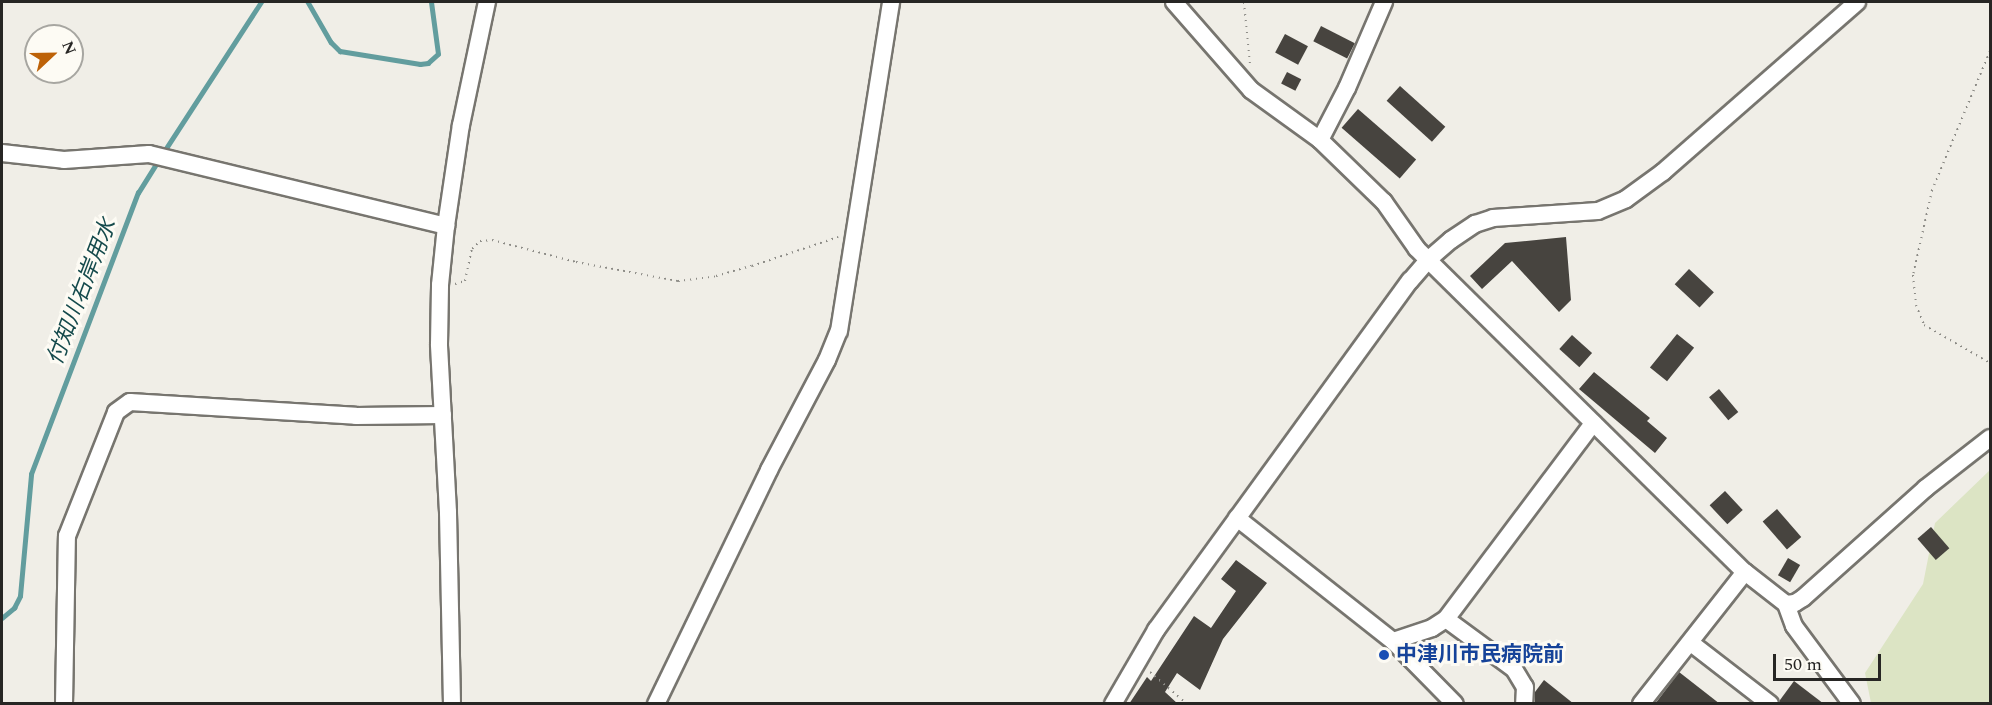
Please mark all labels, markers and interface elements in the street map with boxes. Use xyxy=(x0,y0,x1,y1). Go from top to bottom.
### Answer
north arrow xyxy=(24,24,84,84)
text: N xyxy=(55,37,82,59)
water label: 付知川右岸用水 xyxy=(42,215,122,369)
place label: 中津川市民病院前 xyxy=(1396,642,1564,668)
scale bar xyxy=(1776,642,1884,680)
marker: 中津川市民病院前 xyxy=(1377,648,1391,662)
text: 50 m xyxy=(1784,651,1822,678)

